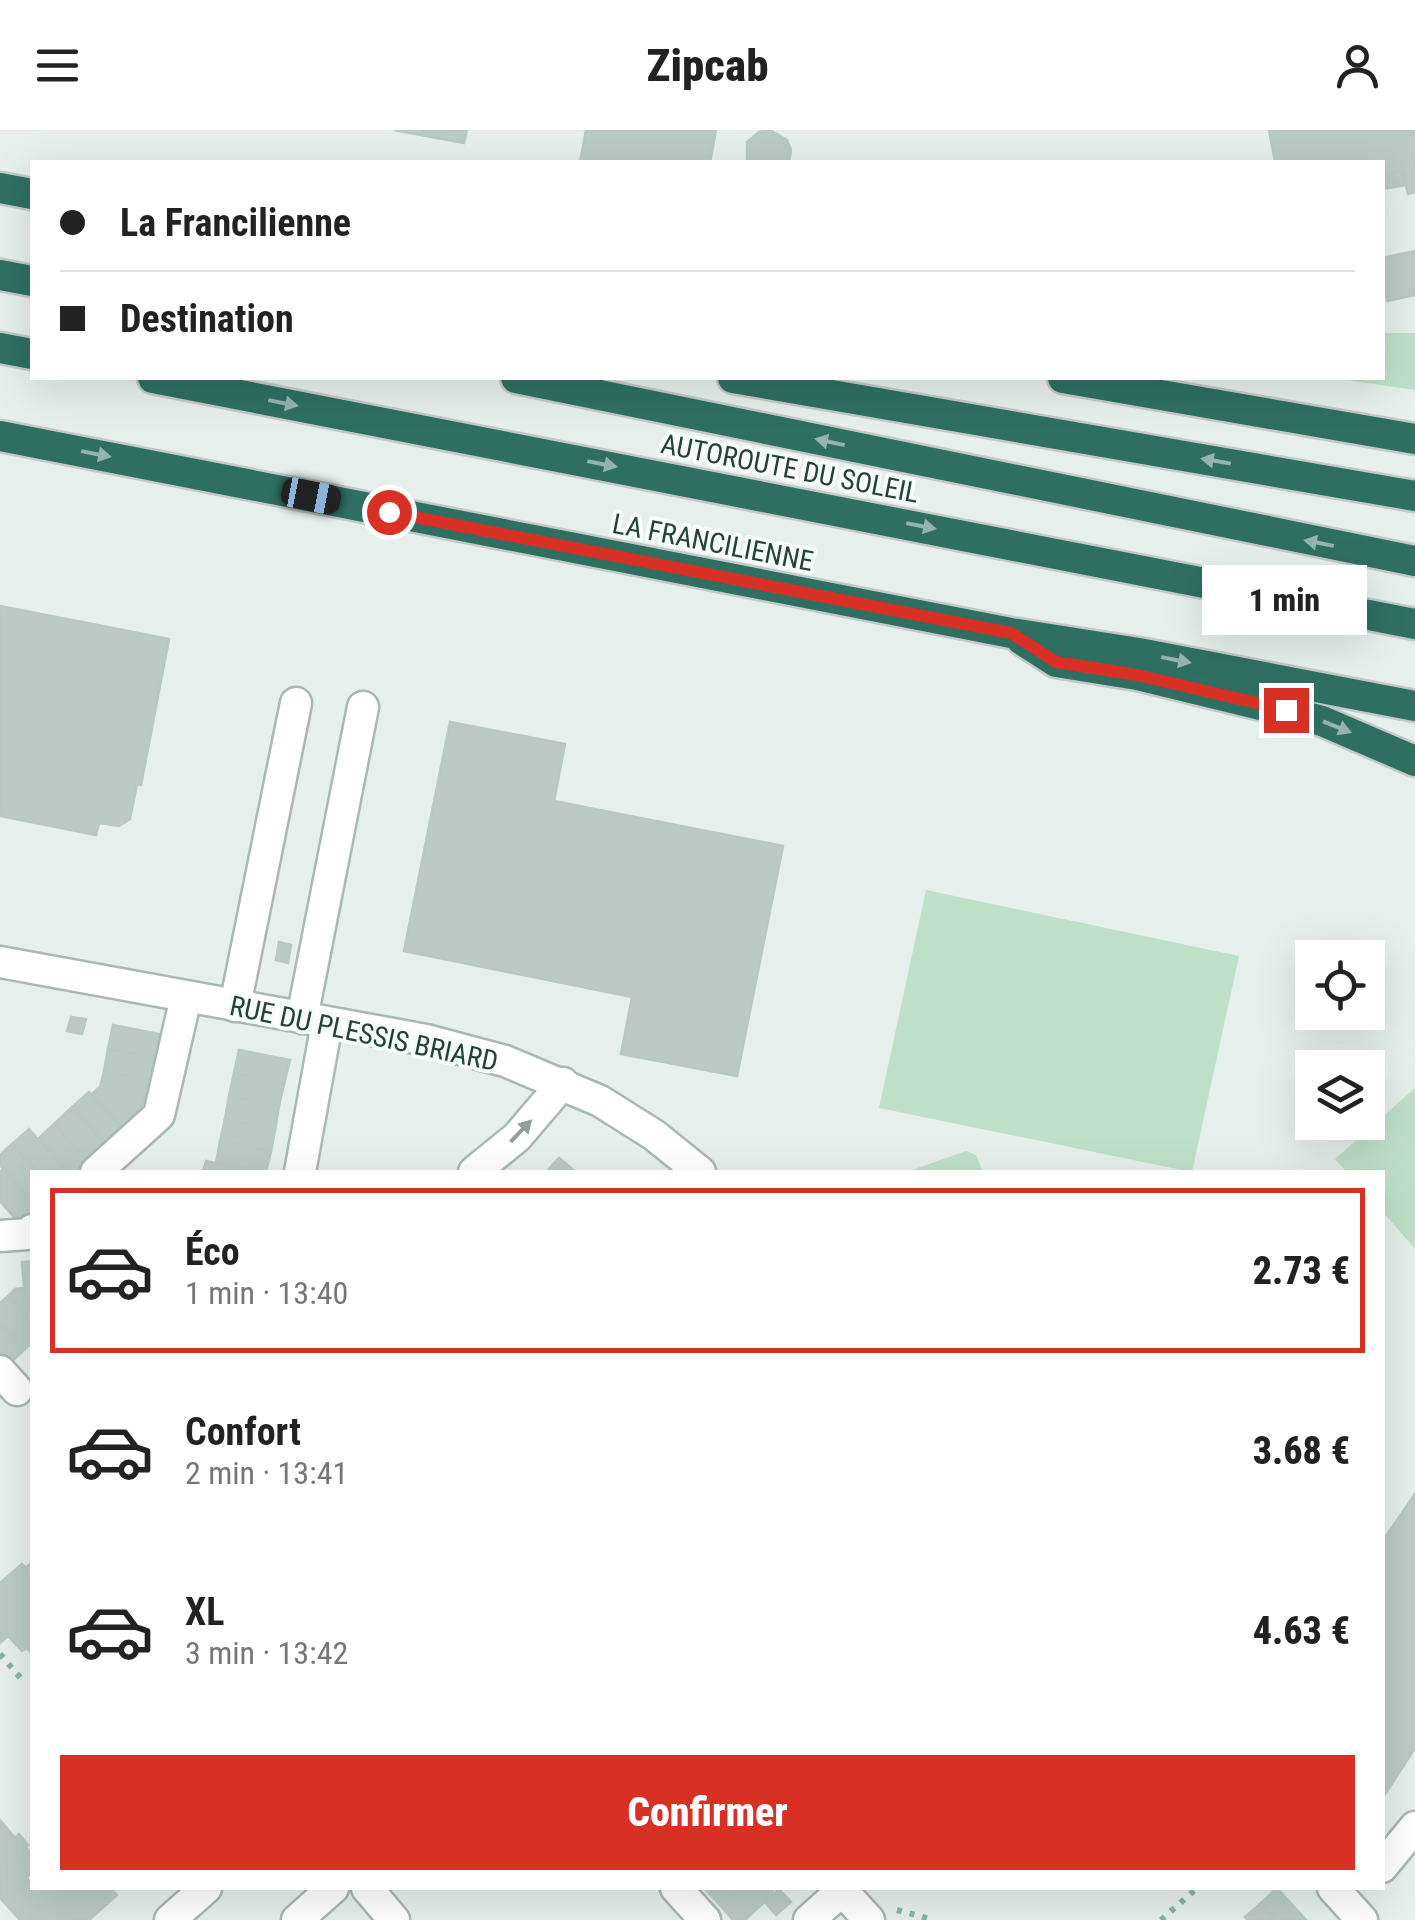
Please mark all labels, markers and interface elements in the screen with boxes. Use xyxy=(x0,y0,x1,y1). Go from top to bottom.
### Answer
icon: menu xyxy=(30,38,85,93)
icon: person xyxy=(1330,38,1385,93)
text: Zipcab xyxy=(647,39,768,92)
text: La Francilienne xyxy=(120,201,351,245)
text: Destination xyxy=(120,297,294,341)
one-way arrow xyxy=(268,395,299,411)
street label: AUTOROUTE DU SOLEIL xyxy=(658,427,922,510)
one-way arrow xyxy=(814,434,845,449)
one-way arrow xyxy=(81,447,112,463)
one-way arrow xyxy=(1199,453,1231,468)
one-way arrow xyxy=(587,457,618,473)
car xyxy=(279,476,343,516)
route start xyxy=(367,490,412,535)
street label: LA FRANCILIENNE xyxy=(610,507,816,578)
one-way arrow xyxy=(906,519,937,535)
one-way arrow xyxy=(1304,534,1335,550)
callout: 1 min xyxy=(1204,565,1368,635)
text: 1 min xyxy=(1249,581,1320,619)
one-way arrow xyxy=(1161,653,1192,668)
route end xyxy=(1264,688,1309,733)
one-way arrow xyxy=(1322,720,1352,736)
map controls xyxy=(1295,940,1385,1140)
button: locate xyxy=(1295,940,1385,1030)
street label: RUE DU PLESSIS BRIARD xyxy=(227,989,501,1078)
button: layers xyxy=(1295,1050,1385,1140)
one-way arrow xyxy=(509,1119,532,1143)
icon: car xyxy=(65,1226,155,1316)
text: Éco xyxy=(185,1230,240,1274)
text: 2.73 € xyxy=(1253,1249,1350,1293)
text: 1 min · 13:40 xyxy=(185,1274,348,1312)
icon: car xyxy=(65,1406,155,1496)
text: Confort xyxy=(185,1410,301,1454)
text: 3.68 € xyxy=(1253,1429,1350,1473)
text: 2 min · 13:41 xyxy=(185,1454,348,1492)
icon: car xyxy=(65,1586,155,1676)
text: XL xyxy=(185,1590,224,1634)
text: 4.63 € xyxy=(1253,1609,1350,1653)
text: 3 min · 13:42 xyxy=(185,1634,348,1672)
button: Confirmer xyxy=(60,1755,1355,1870)

